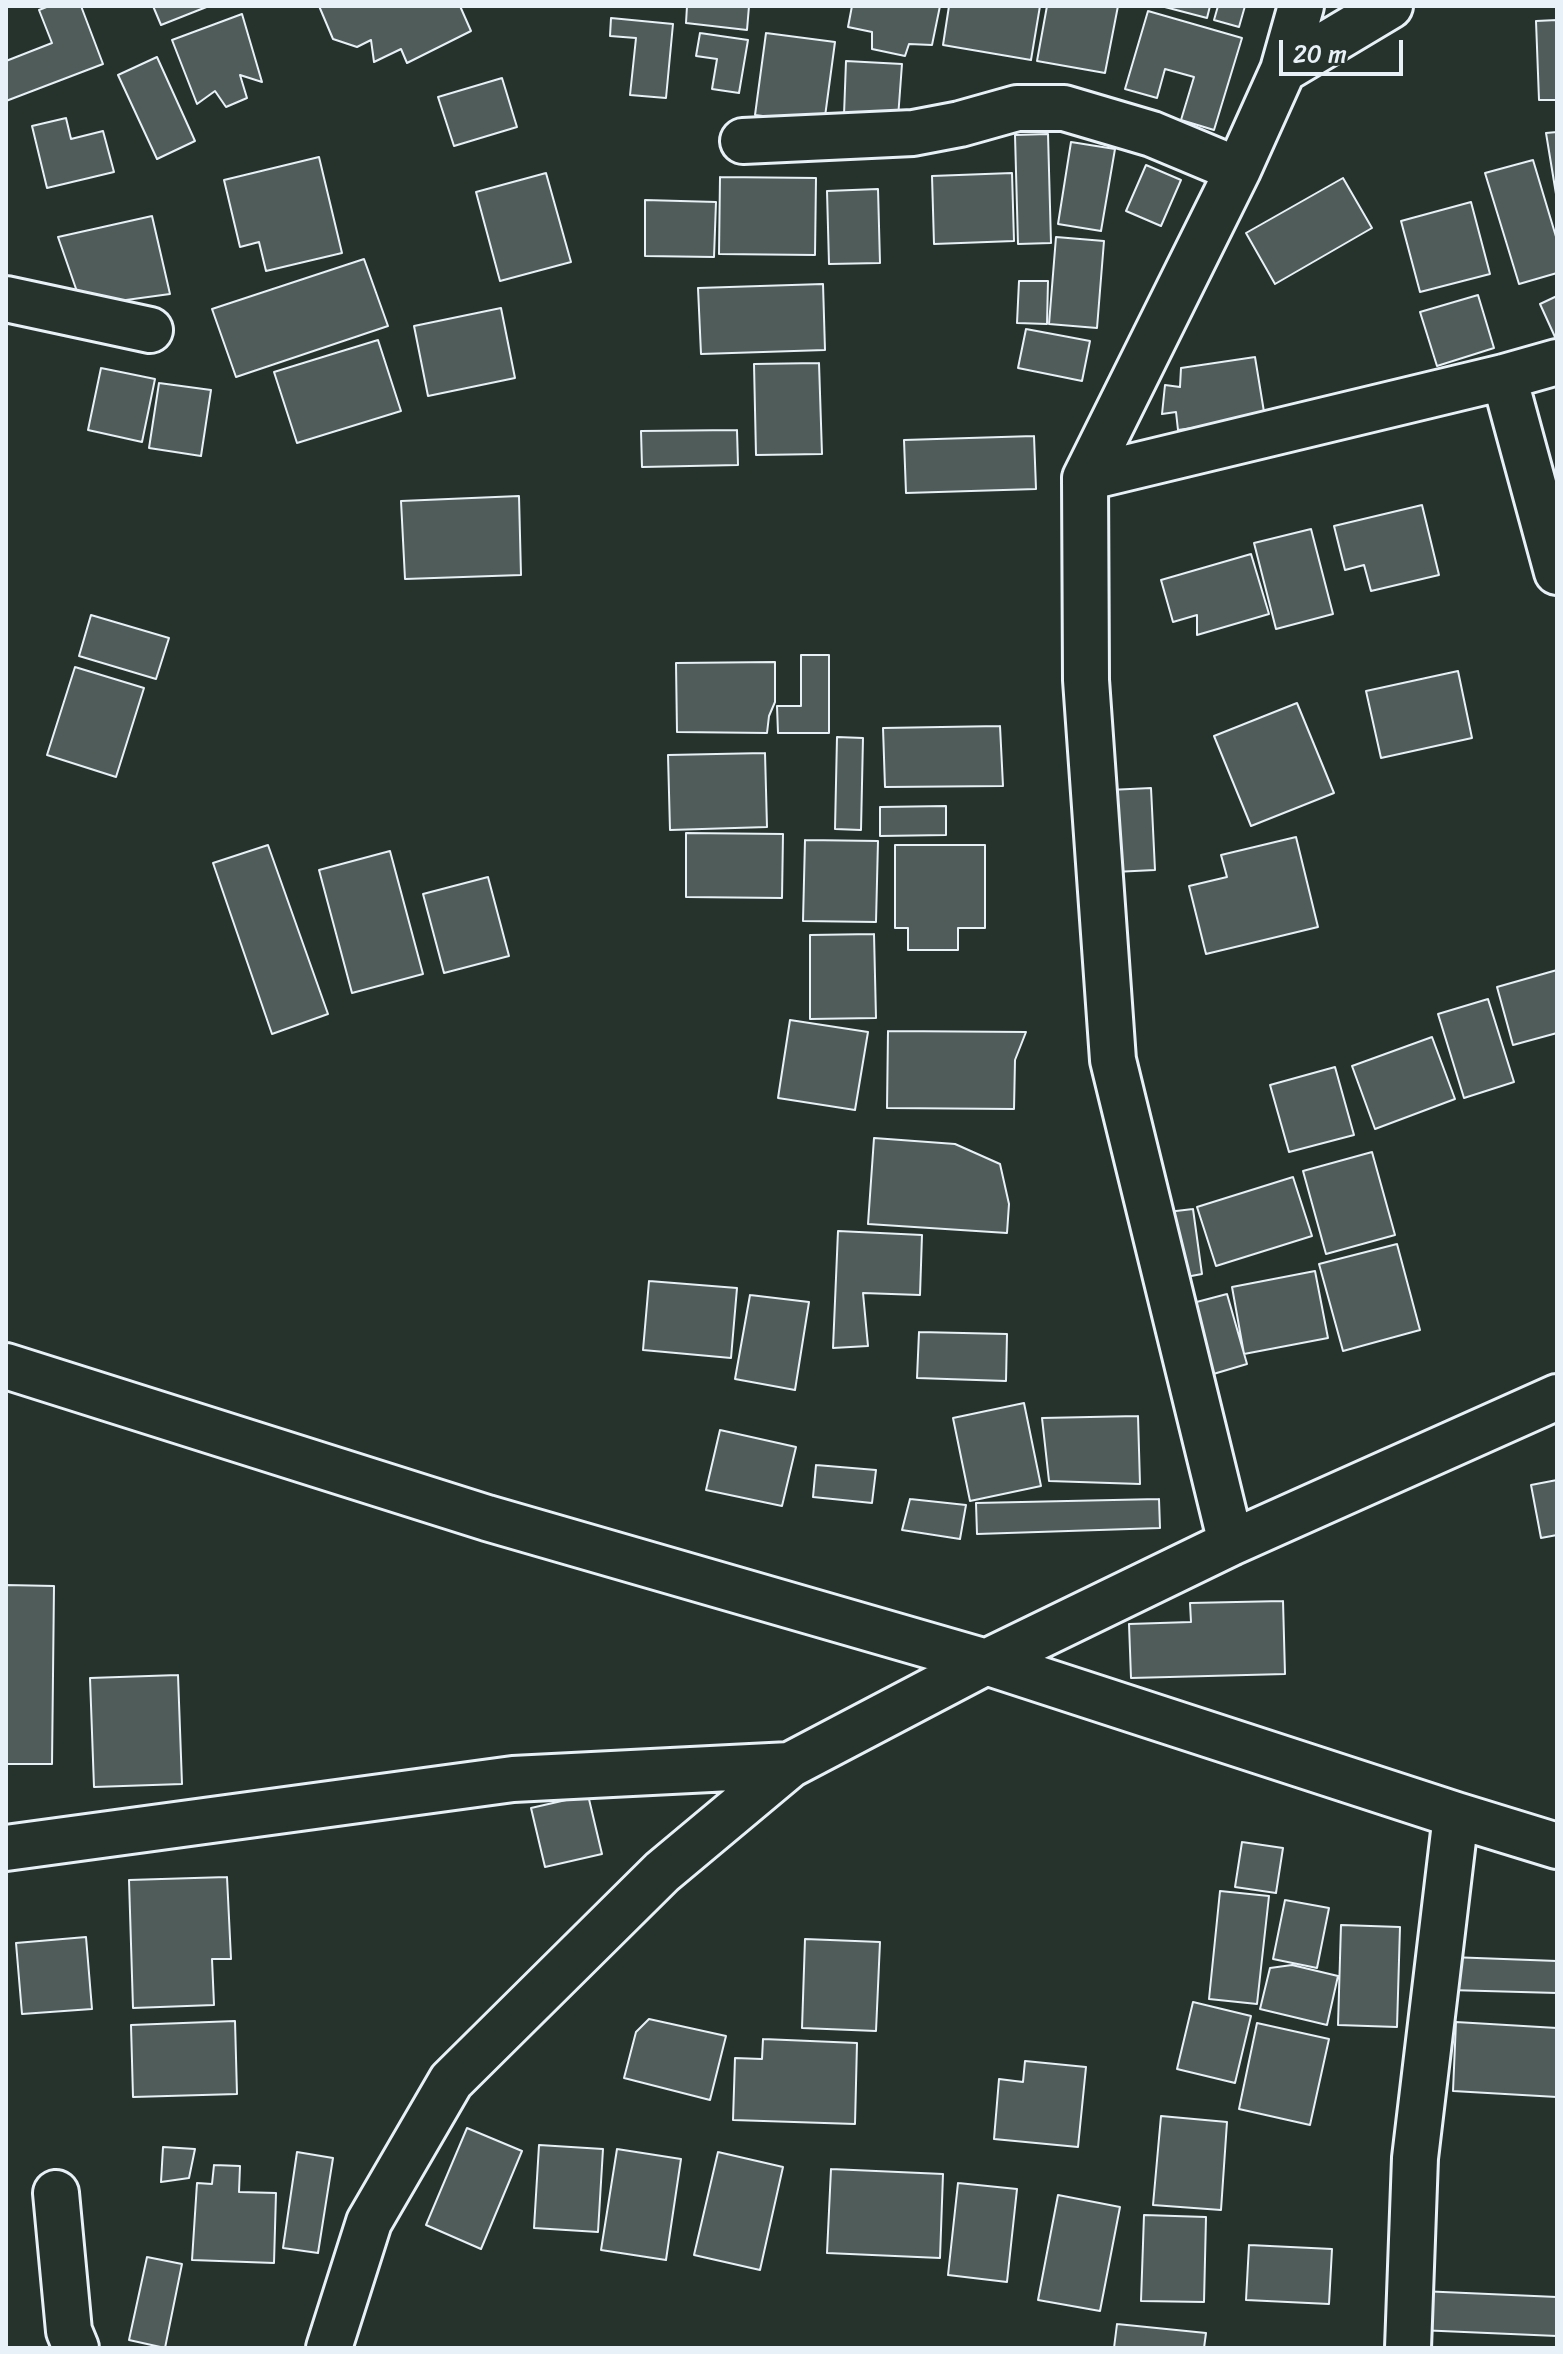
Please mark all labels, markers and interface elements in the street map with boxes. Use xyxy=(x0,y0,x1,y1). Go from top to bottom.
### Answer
scale bar xyxy=(1283,24,1407,74)
text: 20 m xyxy=(1293,33,1347,75)

